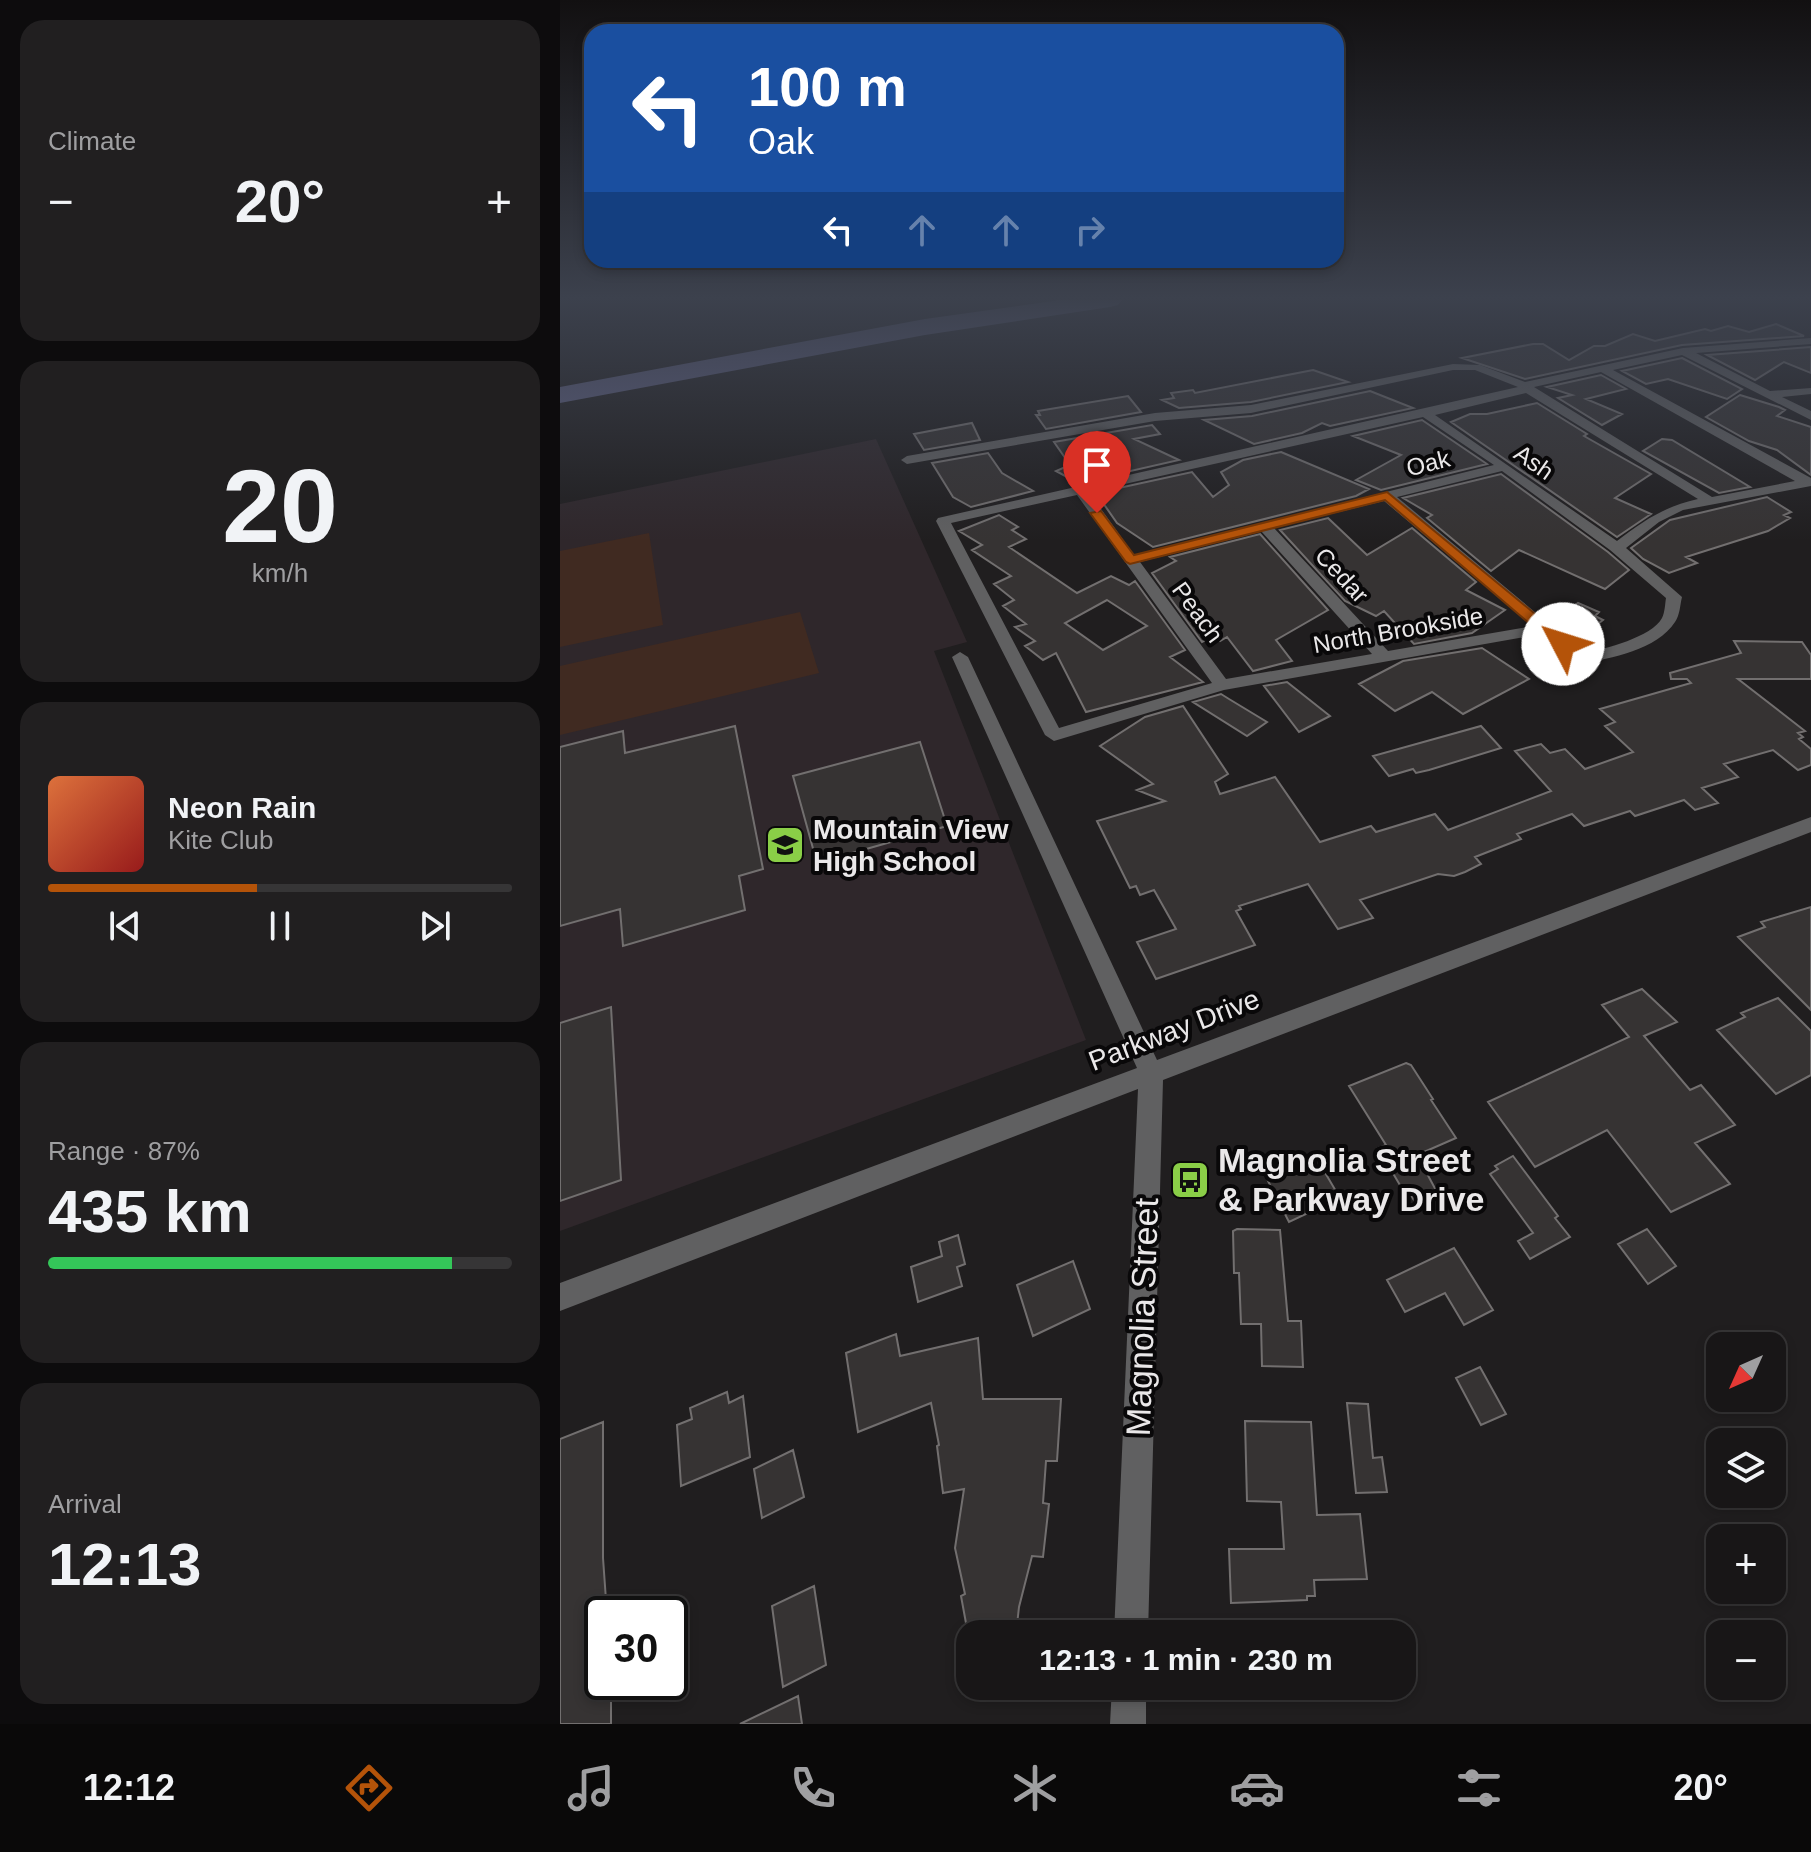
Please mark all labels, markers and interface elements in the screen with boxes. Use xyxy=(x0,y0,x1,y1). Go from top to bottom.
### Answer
text: 100 m xyxy=(748,55,907,118)
icon: left xyxy=(616,56,720,160)
text: Oak xyxy=(748,121,814,162)
text: Climate xyxy=(48,126,136,156)
text: 20° xyxy=(235,168,325,235)
text: − xyxy=(48,177,74,226)
text: + xyxy=(486,177,512,226)
icon: left xyxy=(816,208,860,252)
icon: ahead xyxy=(900,208,944,252)
icon: ahead xyxy=(984,208,1028,252)
icon: right xyxy=(1068,208,1112,252)
pin xyxy=(1063,431,1131,513)
street label: Ash xyxy=(1509,439,1559,485)
icon: arrive xyxy=(1075,443,1119,487)
street label: Oak xyxy=(1403,444,1454,481)
text: 20 xyxy=(222,448,338,564)
street label: Cedar xyxy=(1310,542,1374,608)
text: km/h xyxy=(252,558,308,588)
street label: Peach xyxy=(1167,577,1229,647)
street label: North Brookside xyxy=(1311,602,1485,658)
position arrow xyxy=(1521,602,1605,686)
text: Neon Rain xyxy=(168,791,316,824)
place label: Mountain View High School xyxy=(813,814,1009,877)
school or university icon: Mountain View High School xyxy=(764,824,806,866)
text: Kite Club xyxy=(168,825,274,855)
icon: previous xyxy=(103,904,147,948)
icon: pause xyxy=(258,904,302,948)
icon: next xyxy=(413,904,457,948)
street label: Parkway Drive xyxy=(1084,983,1264,1077)
text: Range · 87% xyxy=(48,1136,200,1166)
place label: Magnolia Street & Parkway Drive xyxy=(1218,1141,1485,1218)
bus stop icon: Magnolia Street & Parkway Drive xyxy=(1169,1159,1211,1201)
text: 435 km xyxy=(48,1178,252,1245)
street label: Magnolia Street xyxy=(1119,1197,1165,1437)
north arrow xyxy=(1706,1332,1786,1412)
map controls xyxy=(1706,1332,1786,1700)
button: layers xyxy=(1706,1428,1786,1508)
text: Arrival xyxy=(48,1489,122,1519)
button: + xyxy=(1706,1524,1786,1604)
text: 12:13 xyxy=(48,1531,201,1598)
speed limit sign: 30 xyxy=(584,1596,688,1700)
button: − xyxy=(1706,1620,1786,1700)
text: 12:13 · 1 min · 230 m xyxy=(1039,1643,1333,1676)
icon: directions xyxy=(341,1760,397,1816)
icon: music xyxy=(563,1760,619,1816)
icon: phone xyxy=(785,1760,841,1816)
icon: climate xyxy=(1007,1760,1063,1816)
icon: car xyxy=(1229,1760,1285,1816)
icon: filters xyxy=(1451,1760,1507,1816)
text: 12:12 xyxy=(83,1767,175,1808)
text: 20° xyxy=(1673,1767,1728,1808)

